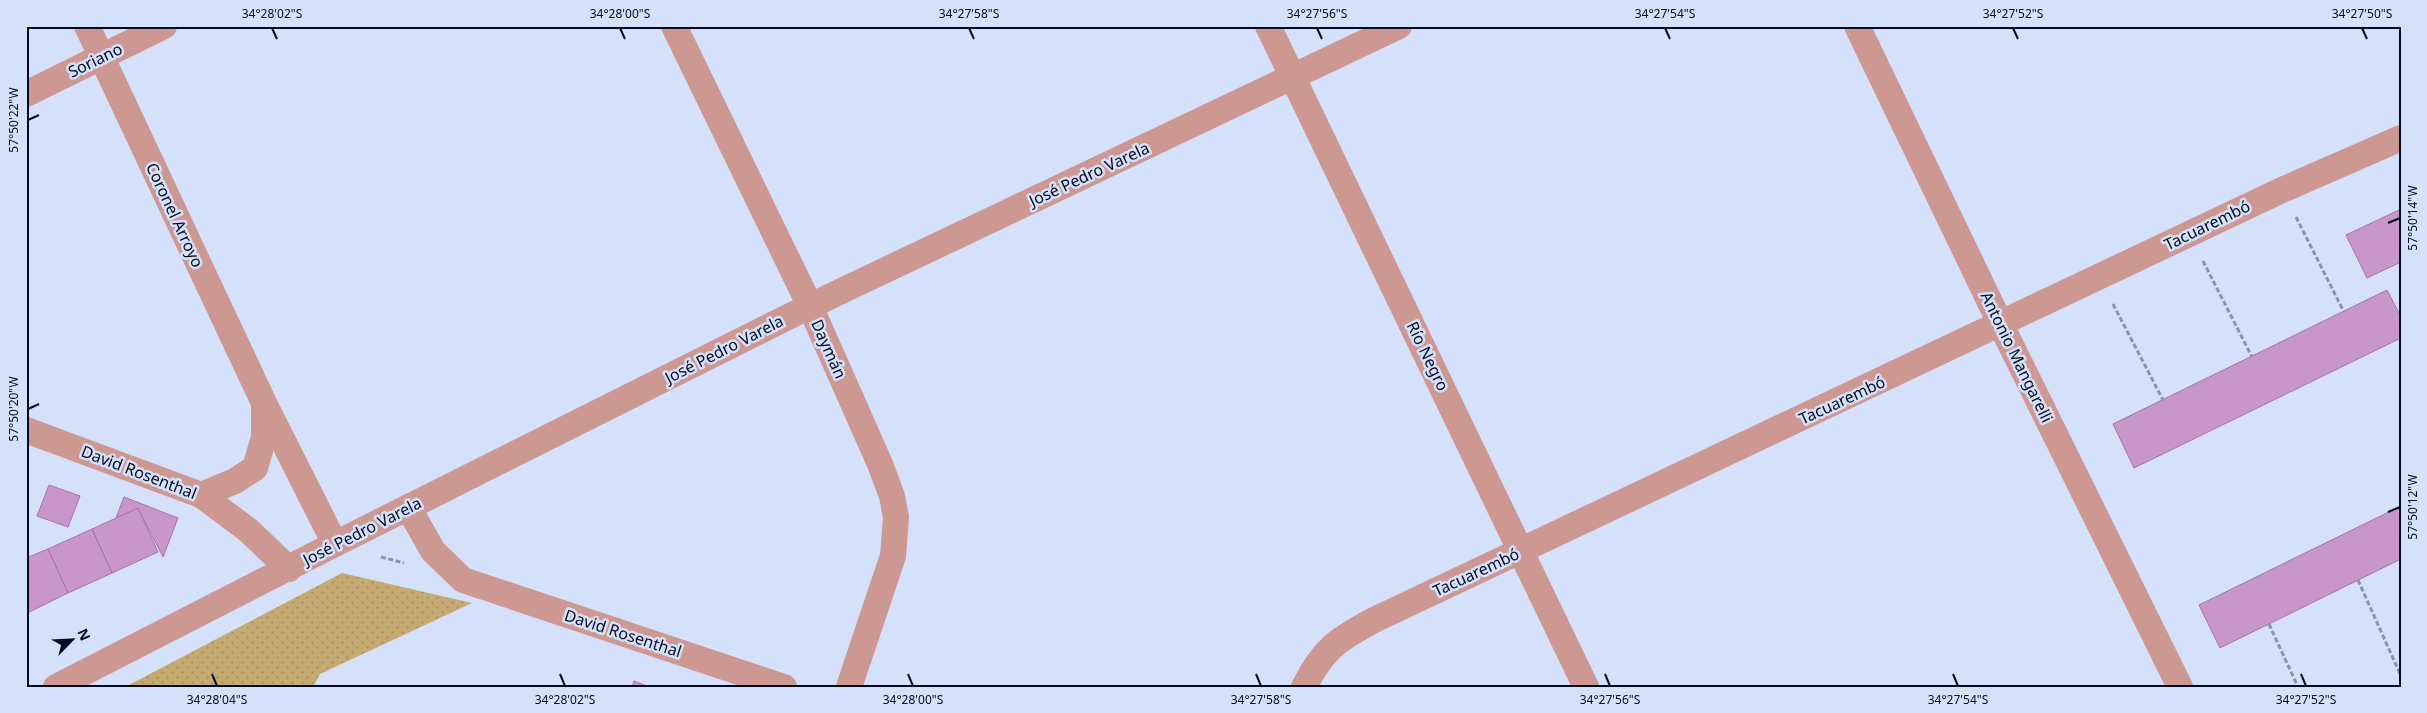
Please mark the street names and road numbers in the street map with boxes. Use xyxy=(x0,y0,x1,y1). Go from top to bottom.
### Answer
street label: Soriano xyxy=(64,37,126,83)
street label: José Pedro Varela xyxy=(1024,137,1153,212)
street label: Coronel Arroyo xyxy=(141,159,209,271)
street label: Tacuarembó xyxy=(2160,195,2254,255)
street label: Antonio Mangarelli xyxy=(1976,288,2058,426)
street label: José Pedro Varela xyxy=(659,310,787,389)
street label: Daymán xyxy=(806,316,852,382)
street label: Río Negro xyxy=(1402,318,1454,394)
street label: Tacuarembó xyxy=(1795,370,1889,430)
street label: David Rosenthal xyxy=(78,440,200,504)
street label: José Pedro Varela xyxy=(297,492,425,571)
street label: Tacuarembó xyxy=(1429,542,1523,602)
street label: David Rosenthal xyxy=(562,604,684,662)

